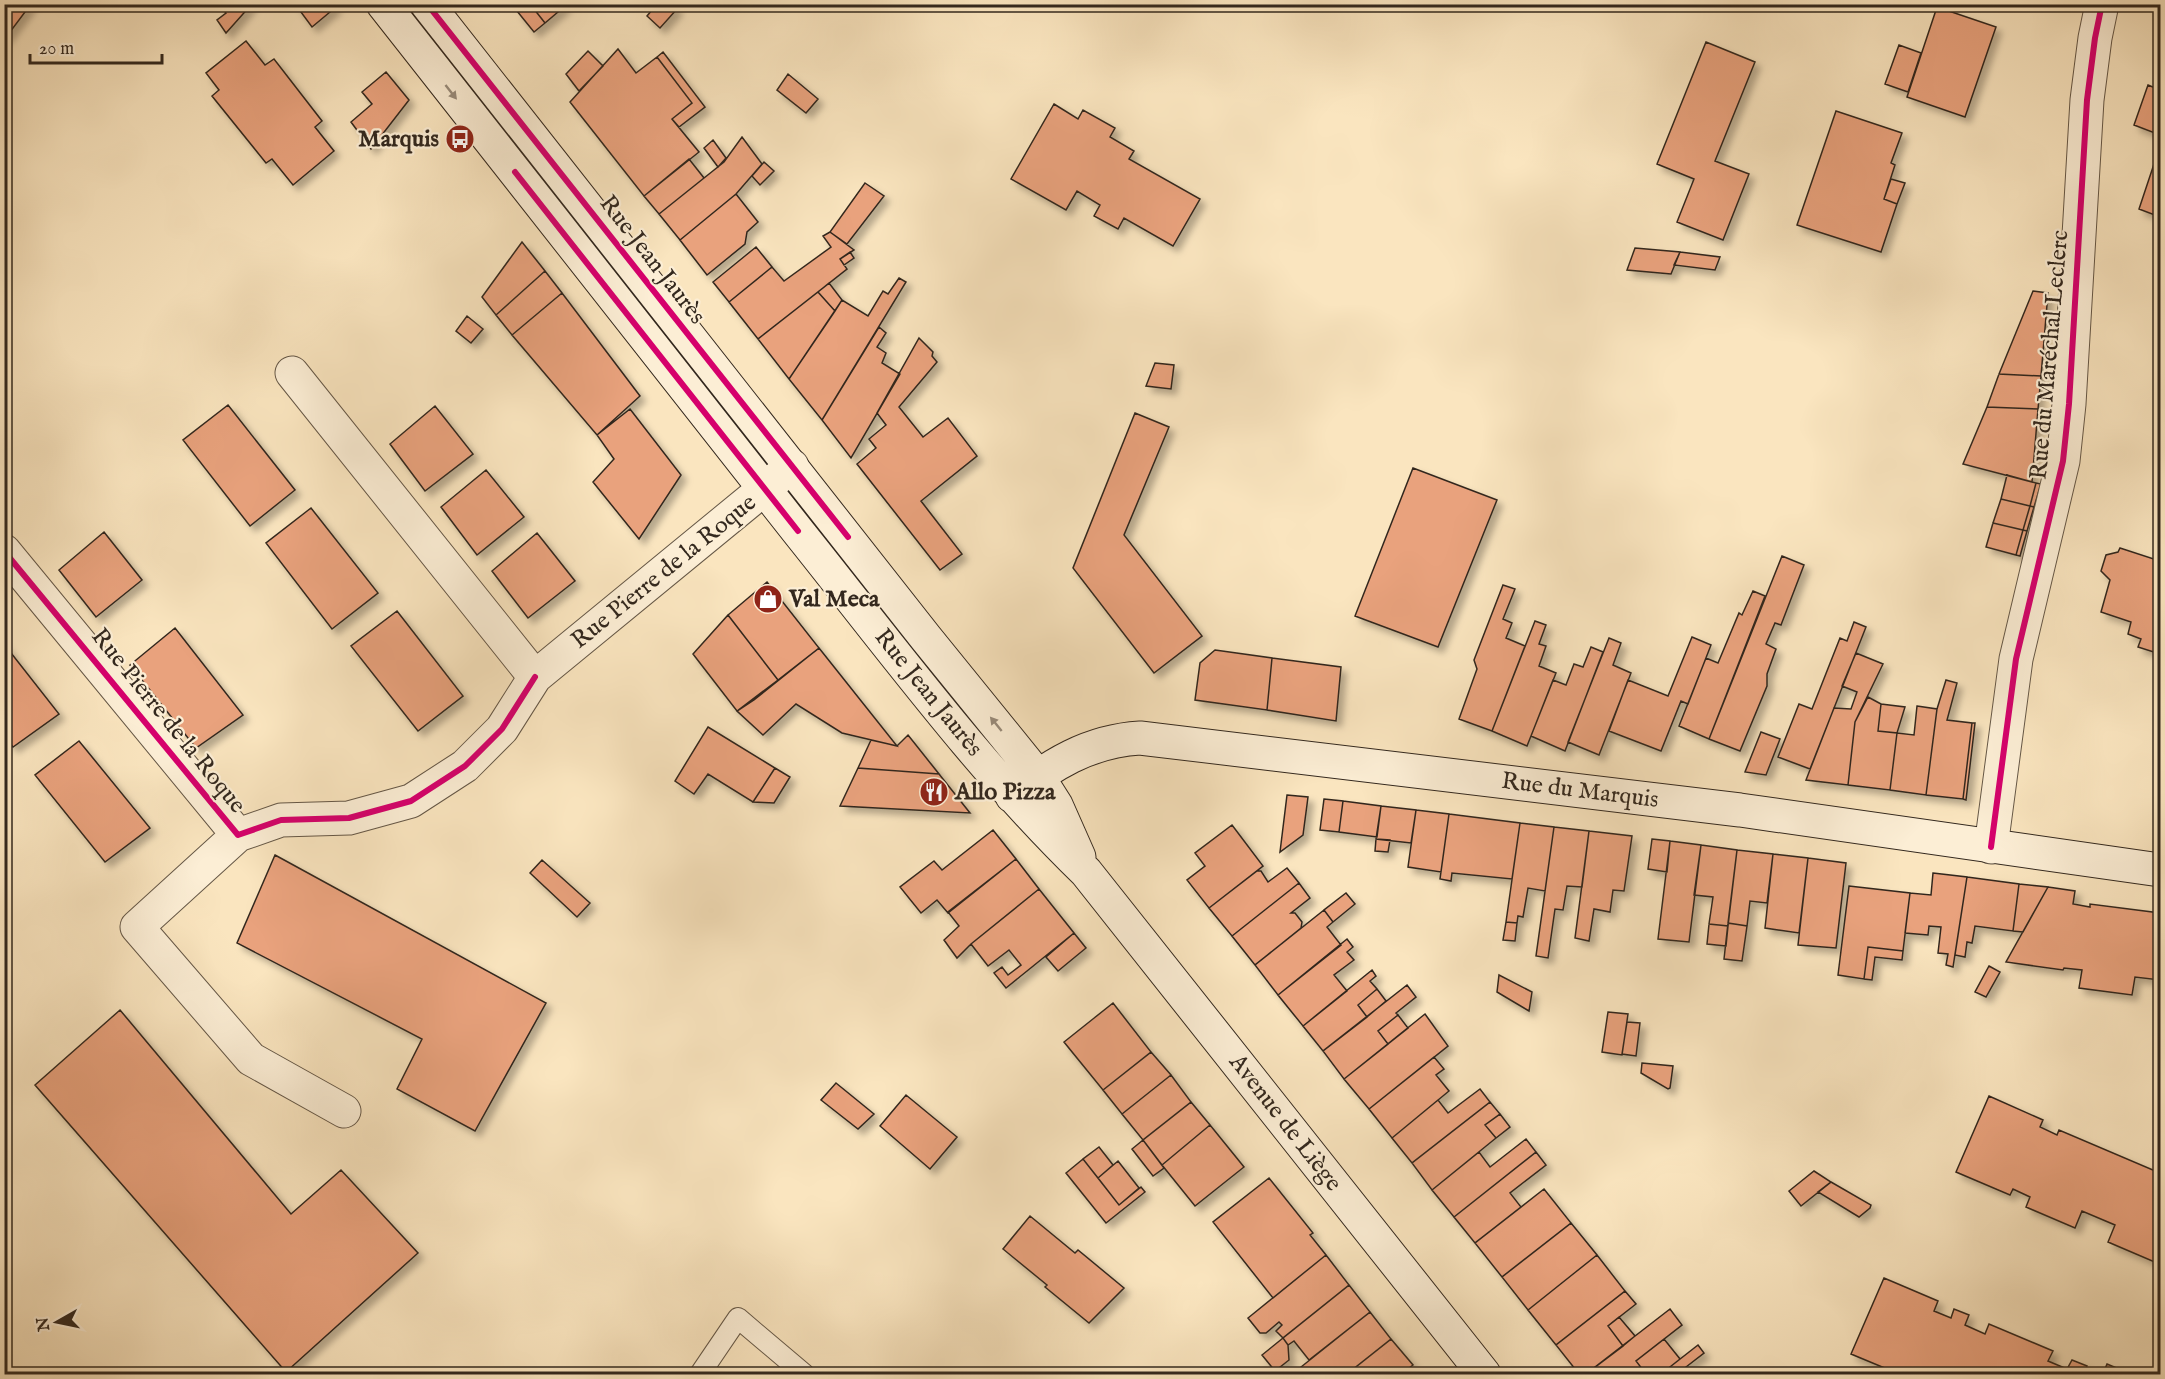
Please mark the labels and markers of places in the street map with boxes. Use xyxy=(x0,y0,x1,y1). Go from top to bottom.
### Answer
bus stop icon: Marquis xyxy=(444,123,476,155)
place label: Marquis xyxy=(358,124,440,155)
shop icon: Val Meca xyxy=(752,583,784,615)
place label: Val Meca xyxy=(788,584,880,615)
restaurant icon: Allo Pizza xyxy=(918,776,950,808)
place label: Allo Pizza xyxy=(954,777,1056,808)

